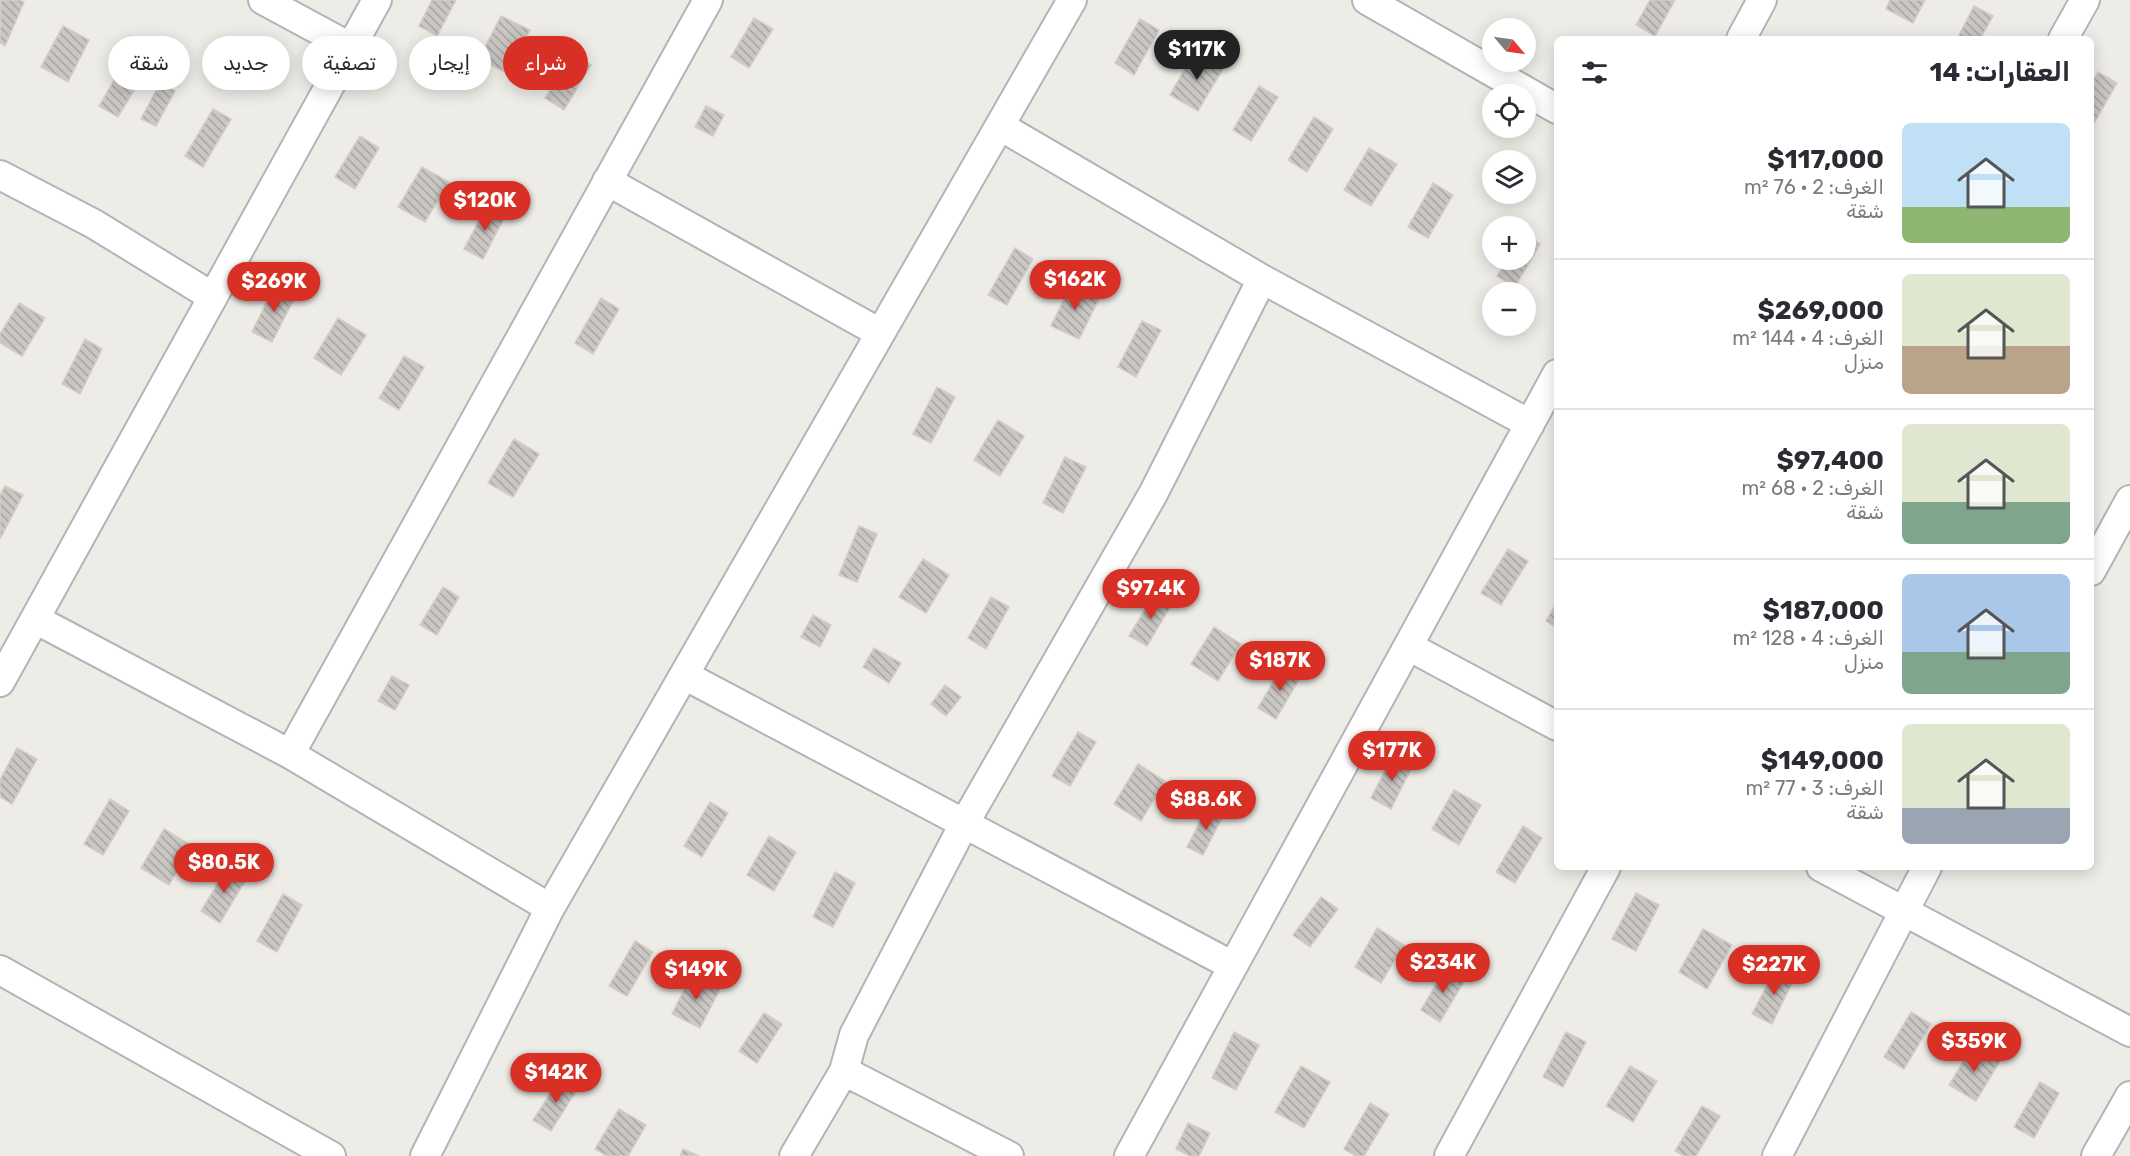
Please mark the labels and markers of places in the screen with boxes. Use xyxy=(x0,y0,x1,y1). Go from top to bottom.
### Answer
pin: $117K xyxy=(1155,30,1239,81)
pin: $120K xyxy=(443,181,527,232)
pin: $162K xyxy=(1033,260,1117,311)
pin: $269K xyxy=(232,262,316,313)
pin: $97.4K xyxy=(1102,569,1200,620)
pin: $187K xyxy=(1238,641,1322,692)
pin: $177K xyxy=(1350,731,1434,782)
pin: $88.6K xyxy=(1157,780,1255,831)
pin: $80.5K xyxy=(175,843,273,894)
pin: $234K xyxy=(1401,943,1485,994)
pin: $227K xyxy=(1732,945,1816,996)
pin: $149K xyxy=(654,950,738,1001)
pin: $359K xyxy=(1932,1022,2016,1073)
pin: $142K xyxy=(514,1053,598,1104)

